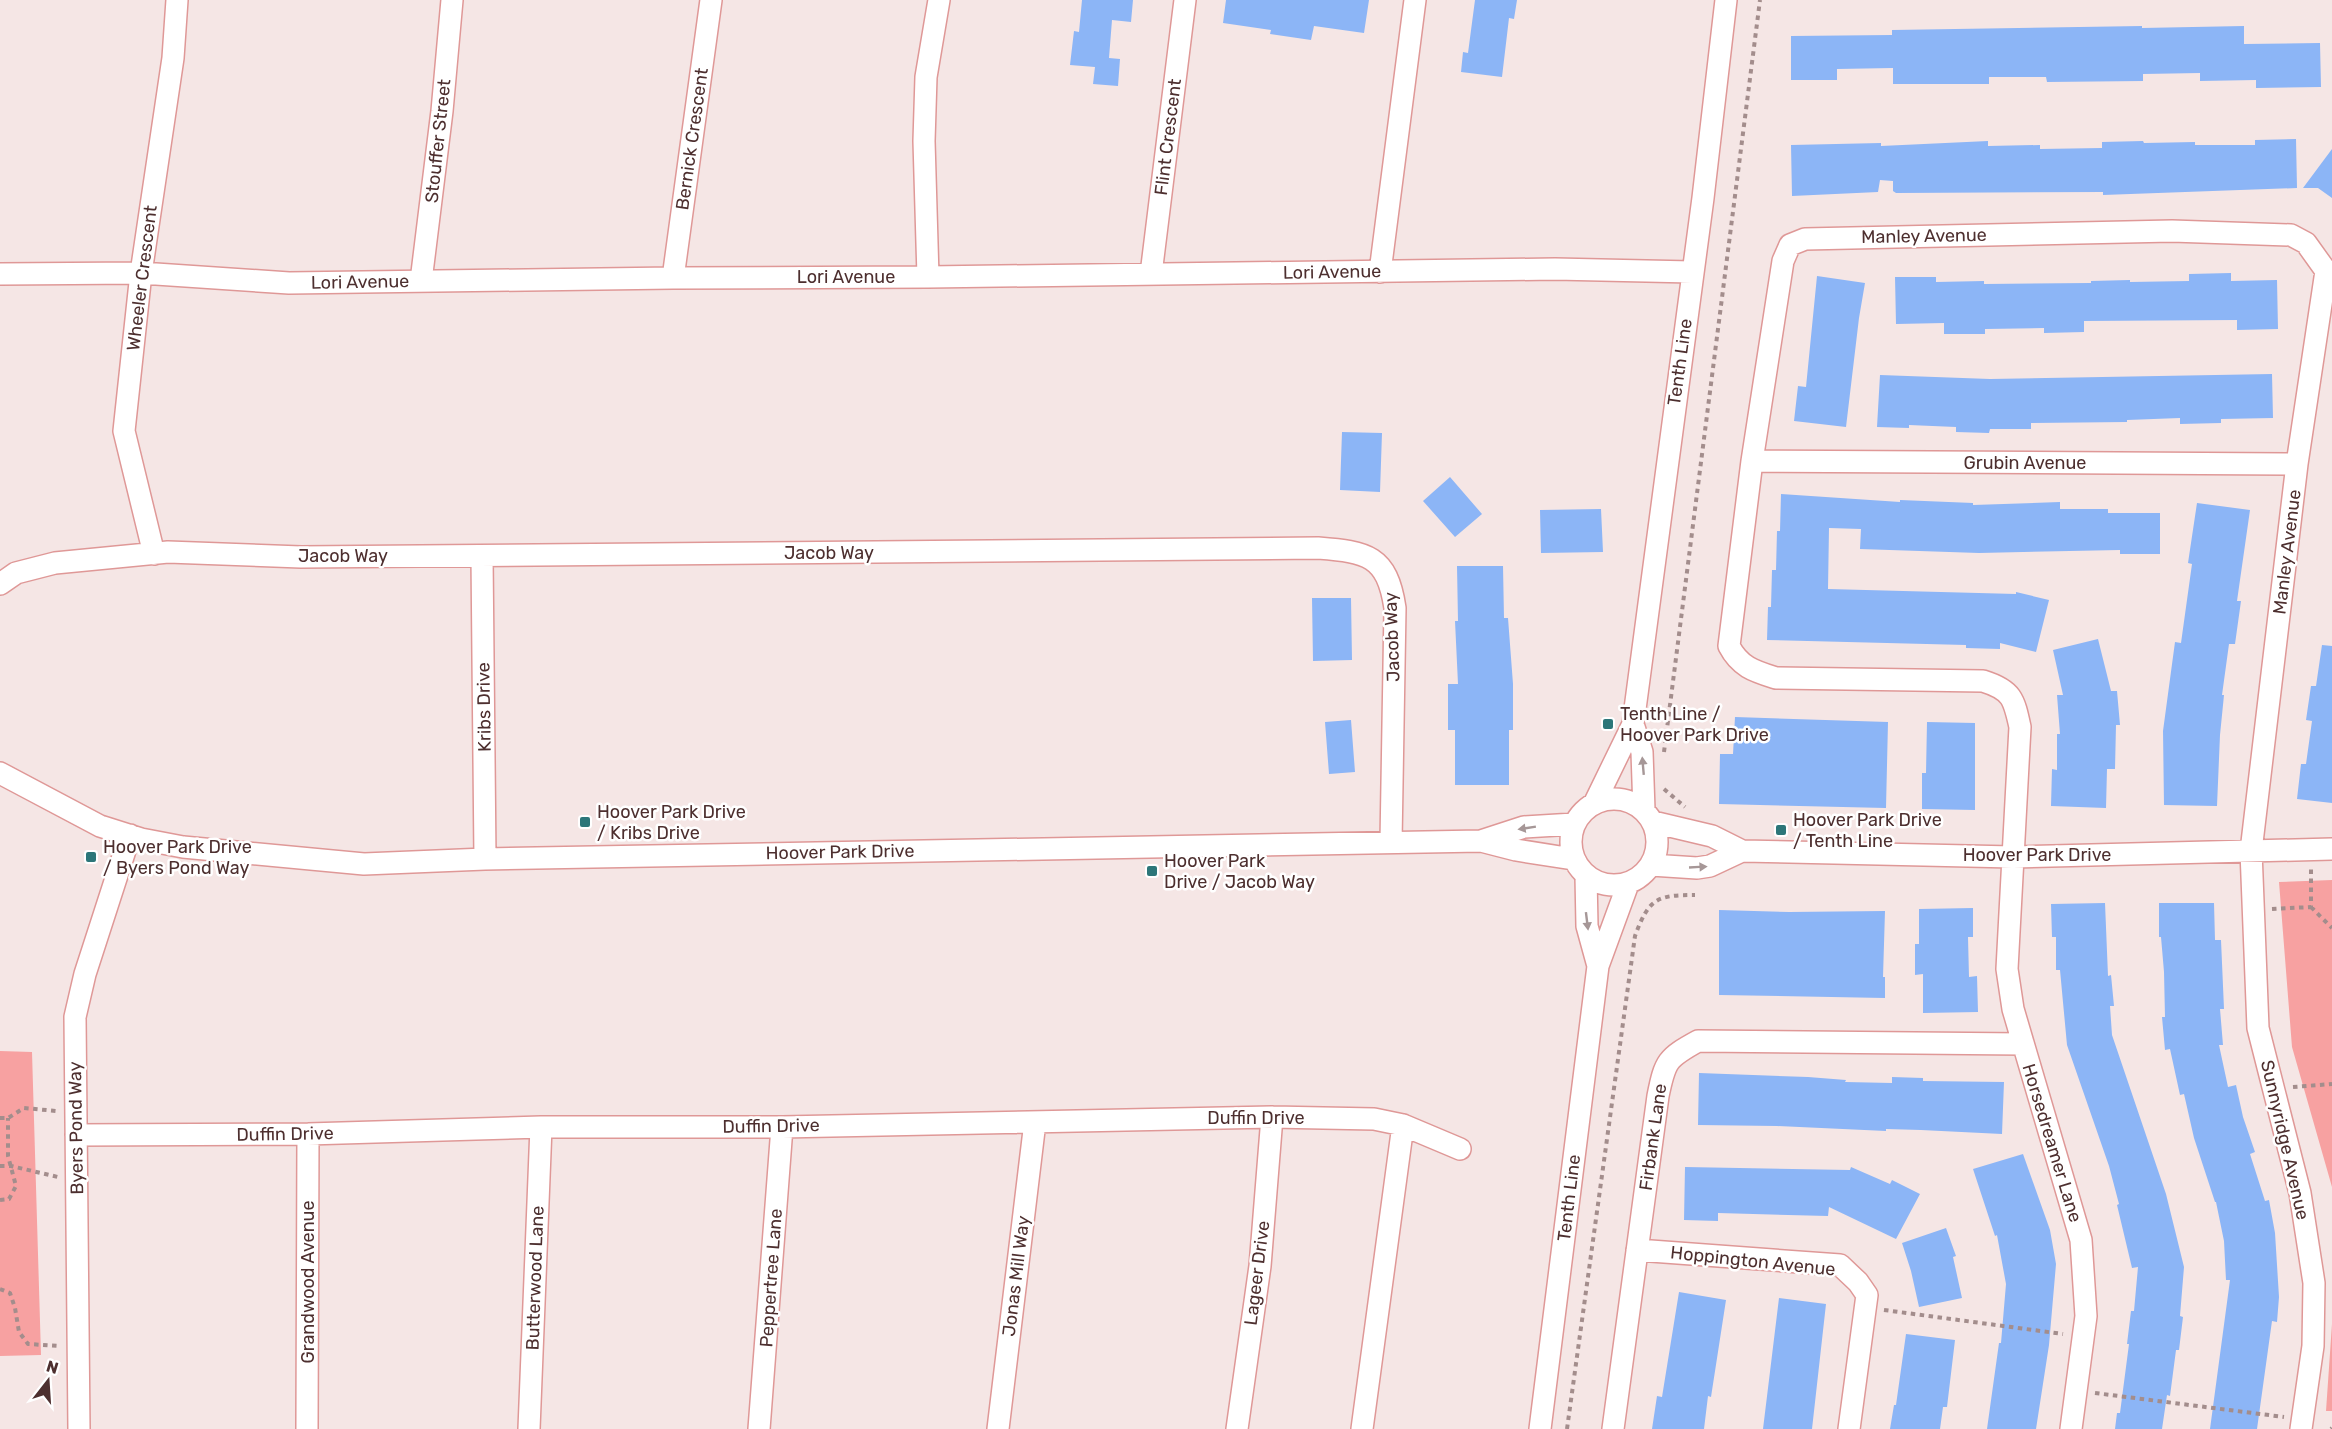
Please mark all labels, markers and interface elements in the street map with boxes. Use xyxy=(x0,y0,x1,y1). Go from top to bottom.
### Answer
street label: Bernick Crescent xyxy=(671,66,713,212)
street label: Flint Crescent xyxy=(1150,77,1186,197)
street label: Stouffer Street xyxy=(421,78,455,204)
street label: Wheeler Crescent xyxy=(122,204,162,352)
street label: Manley Avenue xyxy=(1861,224,1987,248)
street label: Lori Avenue xyxy=(1283,260,1381,284)
street label: Lori Avenue xyxy=(797,266,895,288)
street label: Lori Avenue xyxy=(311,270,409,294)
street label: Tenth Line xyxy=(1663,317,1697,407)
street label: Grubin Avenue xyxy=(1964,452,2086,474)
street label: Manley Avenue xyxy=(2268,488,2306,616)
street label: Jacob Way xyxy=(784,542,874,564)
street label: Jacob Way xyxy=(298,545,388,567)
street label: Jacob Way xyxy=(1379,592,1405,682)
street label: Kribs Drive xyxy=(472,662,496,752)
place label: Tenth Line / Hoover Park Drive xyxy=(1620,703,1769,746)
marker: Tenth Line / Hoover Park Drive xyxy=(1601,717,1615,731)
one-way arrow xyxy=(1638,757,1648,776)
place label: Hoover Park Drive / Kribs Drive xyxy=(597,801,746,844)
place label: Hoover Park Drive / Tenth Line xyxy=(1793,809,1942,852)
marker: Hoover Park Drive / Kribs Drive xyxy=(578,815,592,829)
one-way arrow xyxy=(1517,823,1536,832)
marker: Hoover Park Drive / Tenth Line xyxy=(1774,823,1788,837)
place label: Hoover Park Drive / Byers Pond Way xyxy=(103,836,252,879)
street label: Hoover Park Drive xyxy=(765,840,915,864)
street label: Hoover Park Drive xyxy=(1963,844,2111,866)
marker: Hoover Park Drive / Byers Pond Way xyxy=(84,850,98,864)
place label: Hoover Park Drive / Jacob Way xyxy=(1164,850,1315,893)
one-way arrow xyxy=(1689,862,1708,871)
marker: Hoover Park Drive / Jacob Way xyxy=(1145,864,1159,878)
one-way arrow xyxy=(1583,912,1592,931)
street label: Sunnyridge Avenue xyxy=(2256,1058,2314,1222)
street label: Byers Pond Way xyxy=(64,1061,88,1195)
street label: Horsedreamer Lane xyxy=(2017,1061,2087,1225)
street label: Firbank Lane xyxy=(1635,1082,1671,1192)
street label: Duffin Drive xyxy=(1207,1107,1305,1129)
street label: Duffin Drive xyxy=(722,1114,820,1138)
street label: Duffin Drive xyxy=(236,1122,334,1146)
street label: Tenth Line xyxy=(1553,1153,1585,1243)
street label: Grandwood Avenue xyxy=(297,1200,319,1364)
street label: Butterwood Lane xyxy=(521,1205,549,1351)
street label: Peppertree Lane xyxy=(755,1208,787,1348)
street label: Jonas Mill Way xyxy=(998,1214,1034,1338)
street label: Lageer Drive xyxy=(1240,1219,1274,1327)
street label: Hoppington Avenue xyxy=(1669,1241,1837,1281)
north arrow xyxy=(18,1351,78,1411)
text: N xyxy=(44,1356,61,1378)

